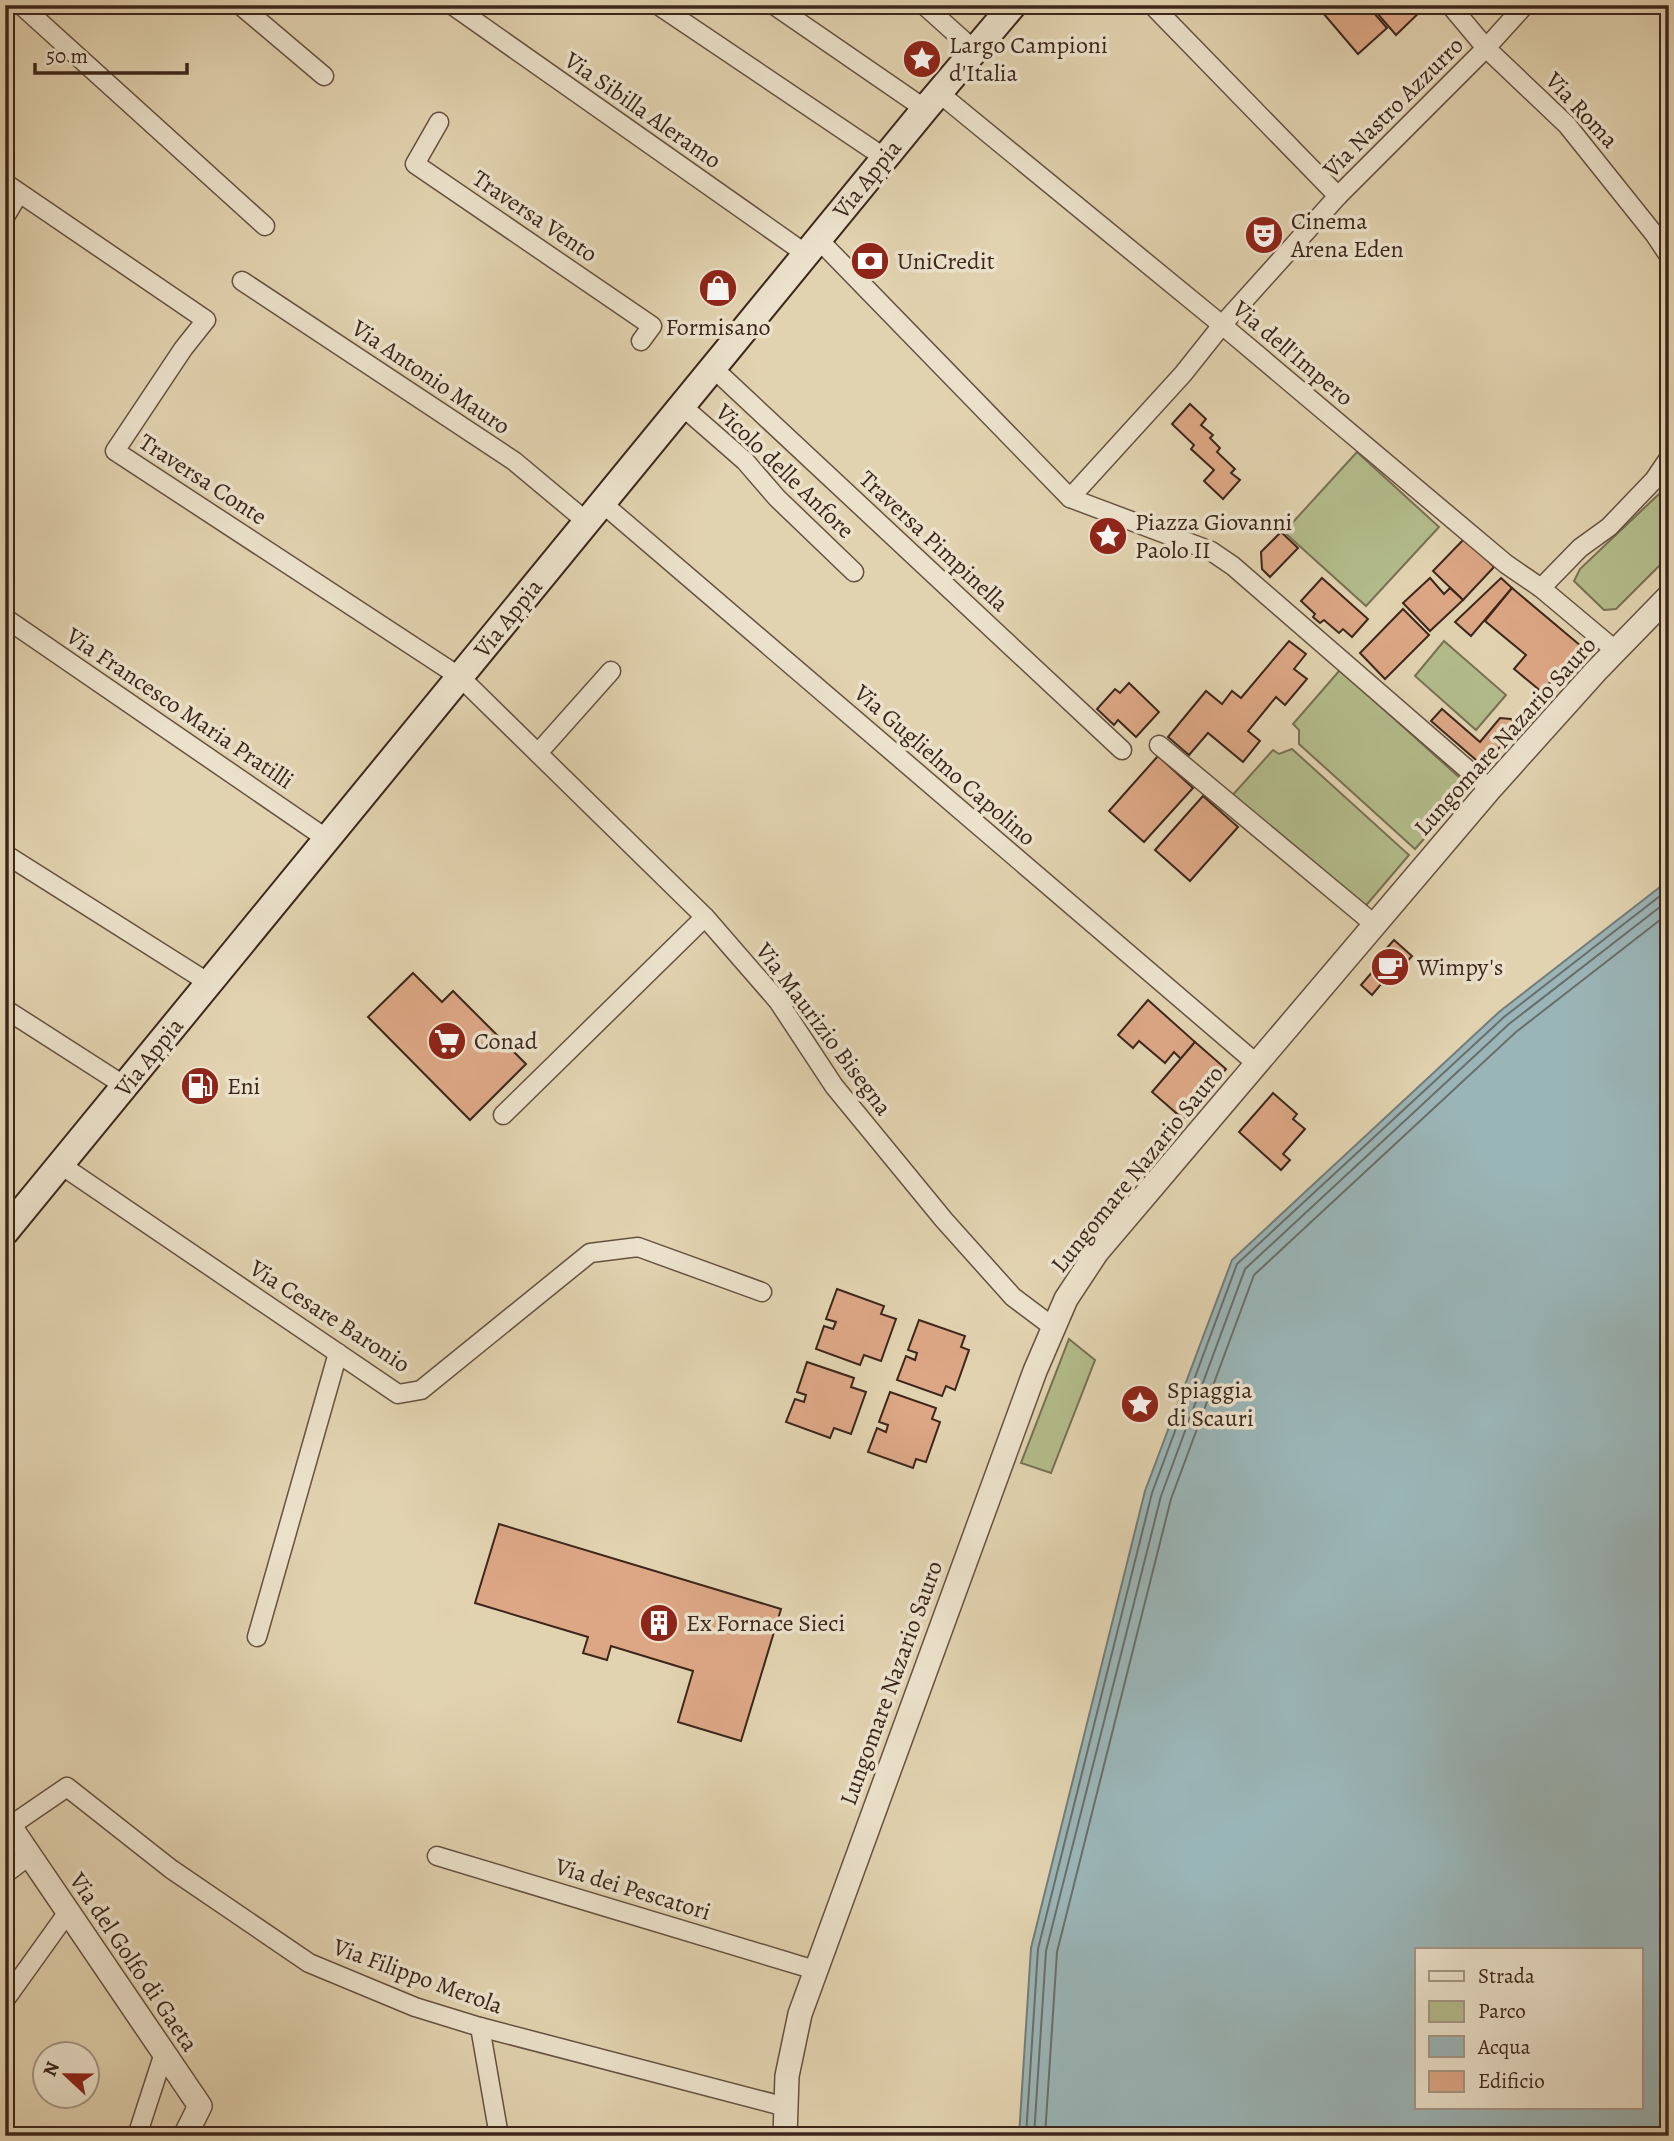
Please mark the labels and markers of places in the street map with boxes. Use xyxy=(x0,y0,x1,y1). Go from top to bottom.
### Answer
place label: Largo Campioni d'Italia xyxy=(949,29,1108,89)
place icon: Largo Campioni d'Italia xyxy=(901,38,943,80)
place label: Cinema Arena Eden xyxy=(1290,205,1404,265)
theatre icon: Cinema Arena Eden xyxy=(1243,214,1285,256)
bank icon: UniCredit xyxy=(849,240,891,282)
place label: UniCredit xyxy=(897,245,995,277)
shop icon: Formisano xyxy=(697,267,739,309)
place label: Formisano xyxy=(665,311,771,343)
place label: Piazza Giovanni Paolo II xyxy=(1135,506,1292,566)
place icon: Piazza Giovanni Paolo II xyxy=(1087,515,1129,557)
cafe icon: Wimpy's xyxy=(1369,946,1411,988)
place label: Wimpy's xyxy=(1416,951,1503,983)
supermarket icon: Conad xyxy=(426,1020,468,1062)
place label: Conad xyxy=(474,1025,538,1057)
fuel station icon: Eni xyxy=(179,1065,221,1107)
place label: Eni xyxy=(227,1070,260,1102)
place label: Spiaggia di Scauri xyxy=(1167,1374,1254,1434)
place icon: Spiaggia di Scauri xyxy=(1119,1383,1161,1425)
building icon: Ex Fornace Sieci xyxy=(638,1602,680,1644)
place label: Ex Fornace Sieci xyxy=(686,1607,845,1639)

